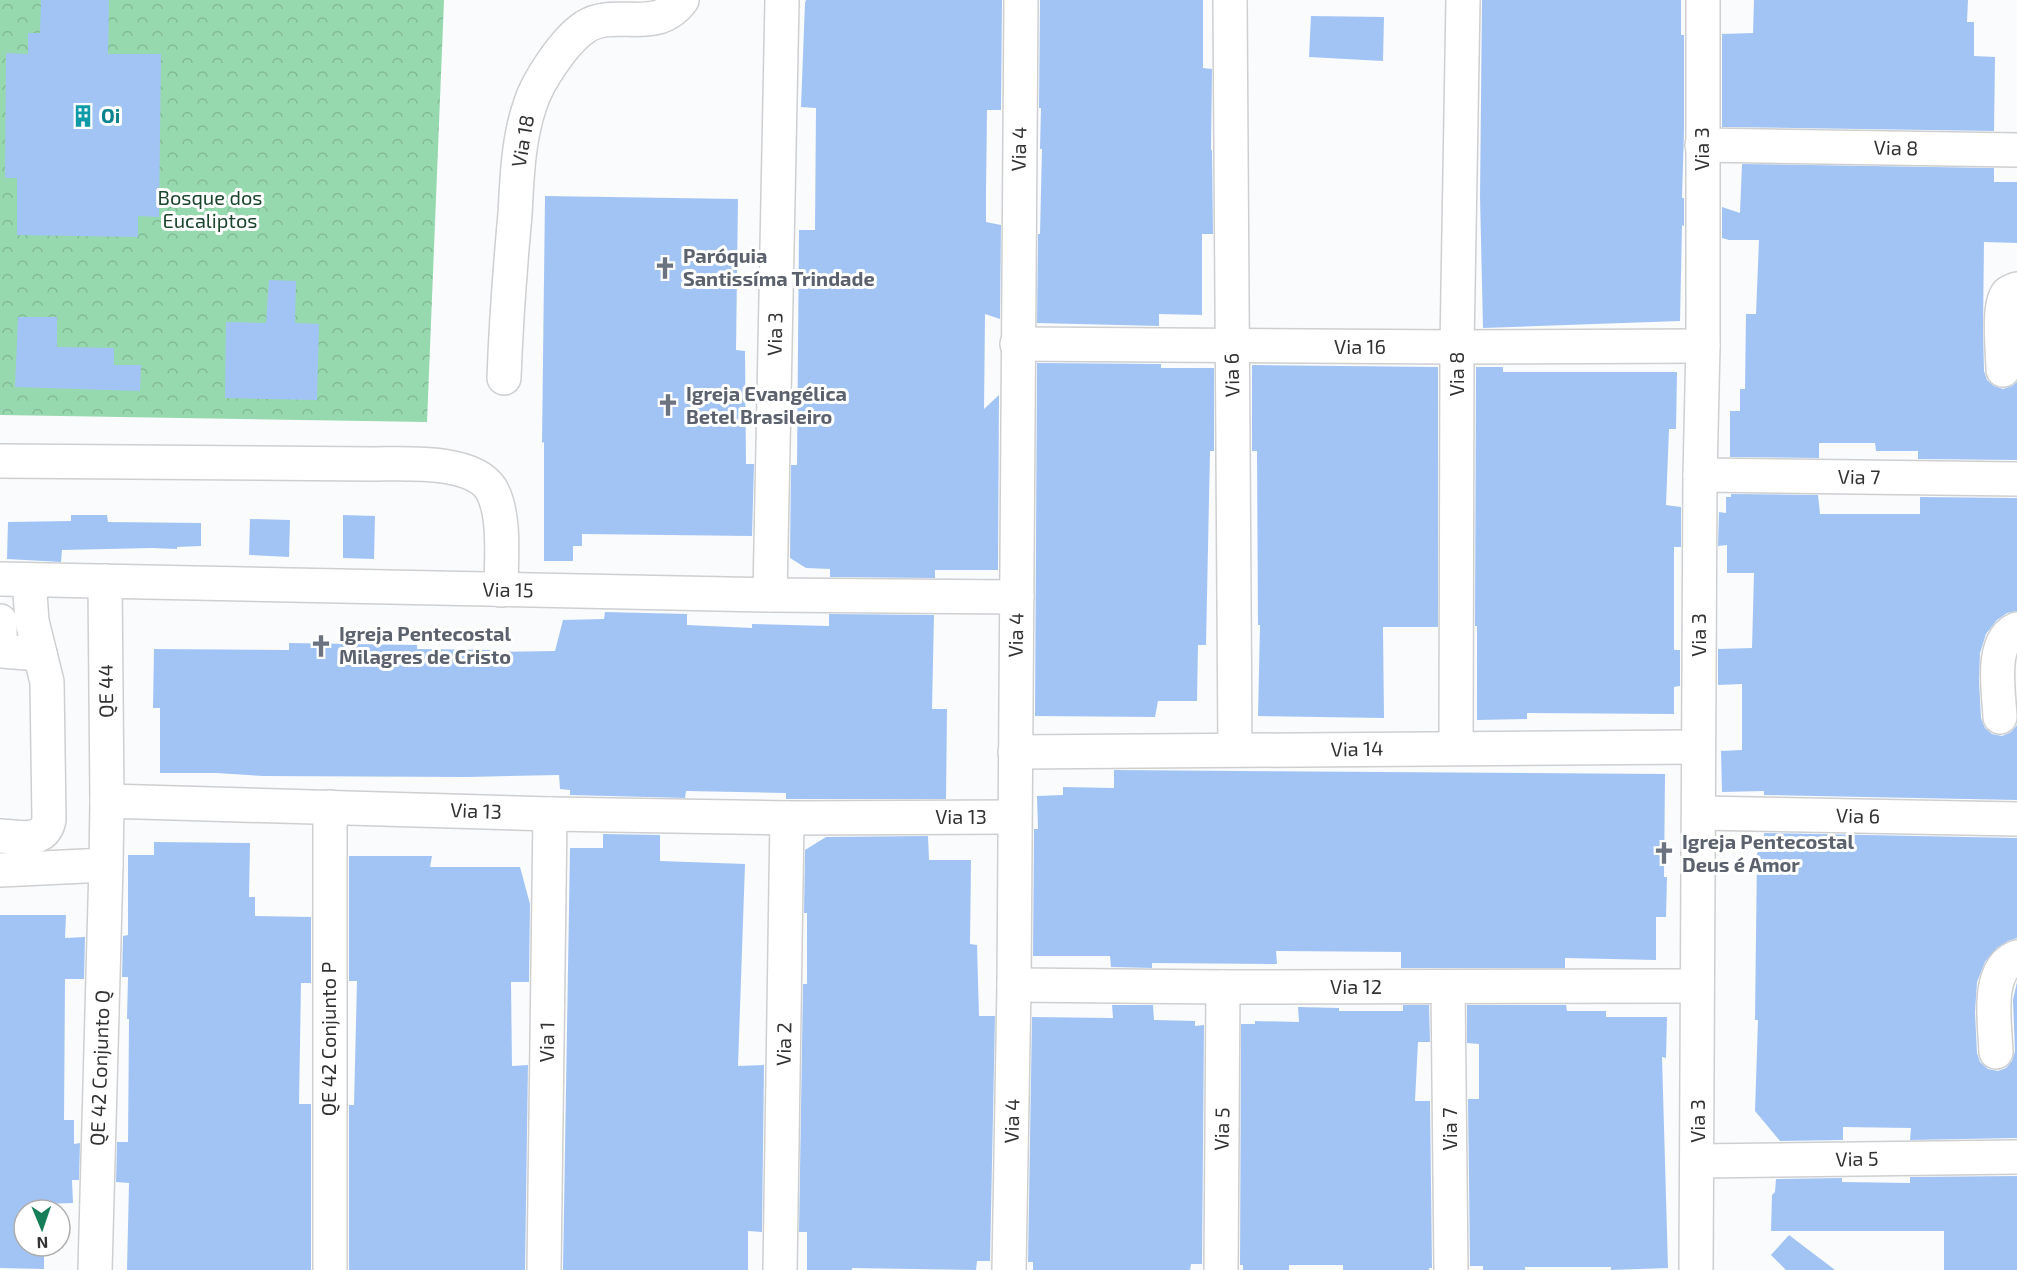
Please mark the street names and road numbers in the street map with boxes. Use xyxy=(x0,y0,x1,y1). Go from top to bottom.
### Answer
street label: Via 18 xyxy=(506,113,538,169)
street label: Via 4 xyxy=(1006,126,1030,172)
street label: Via 3 xyxy=(1689,127,1713,171)
street label: Via 8 xyxy=(1873,135,1919,159)
street label: Via 3 xyxy=(762,312,786,356)
street label: Via 16 xyxy=(1334,334,1386,358)
street label: Via 8 xyxy=(1444,352,1468,396)
street label: Via 6 xyxy=(1219,353,1243,397)
street label: Via 7 xyxy=(1837,464,1881,488)
street label: Via 15 xyxy=(482,577,534,601)
street label: Via 4 xyxy=(1003,612,1027,658)
street label: Via 3 xyxy=(1686,613,1710,657)
street label: QE 44 xyxy=(93,664,117,718)
street label: Via 14 xyxy=(1330,736,1384,760)
street label: Via 13 xyxy=(450,797,502,823)
street label: Via 6 xyxy=(1836,803,1880,827)
street label: Via 13 xyxy=(935,804,987,828)
street label: QE 42 Conjunto P xyxy=(316,962,340,1116)
street label: Via 12 xyxy=(1330,974,1382,998)
street label: QE 42 Conjunto Q xyxy=(84,989,114,1146)
street label: Via 1 xyxy=(534,1022,558,1062)
street label: Via 2 xyxy=(771,1022,795,1066)
street label: Via 4 xyxy=(999,1098,1023,1144)
street label: Via 3 xyxy=(1685,1099,1709,1143)
street label: Via 5 xyxy=(1209,1107,1233,1151)
street label: Via 7 xyxy=(1437,1108,1461,1150)
street label: Via 5 xyxy=(1835,1146,1879,1170)

